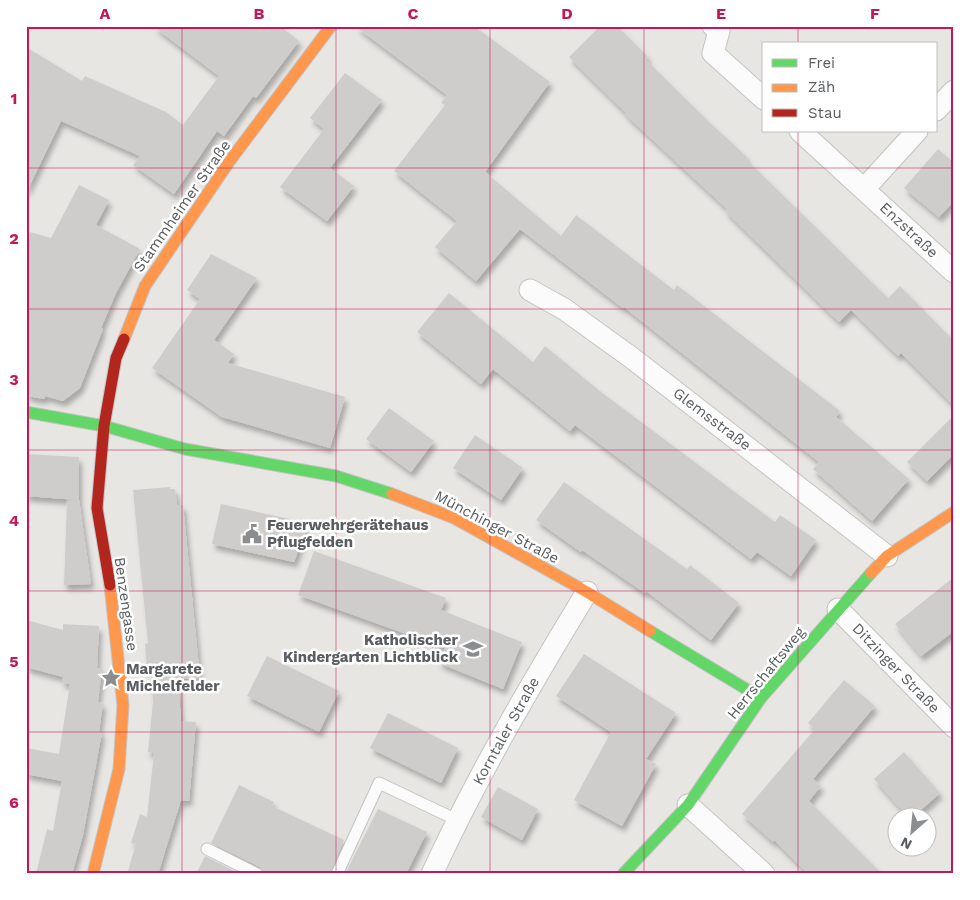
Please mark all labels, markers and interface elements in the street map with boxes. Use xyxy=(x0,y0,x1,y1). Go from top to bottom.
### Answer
text: A xyxy=(100,4,111,23)
text: B xyxy=(254,4,265,23)
text: C xyxy=(408,4,419,23)
text: D xyxy=(561,4,573,23)
text: E xyxy=(716,4,726,23)
text: F xyxy=(870,4,880,23)
legend xyxy=(762,42,938,132)
text: Frei xyxy=(808,54,835,72)
text: Zäh xyxy=(808,78,835,96)
text: 1 xyxy=(11,89,17,108)
text: Stau xyxy=(808,104,842,122)
street label: Stammheimer Straße xyxy=(130,137,234,275)
street label: Enzstraße xyxy=(876,198,942,262)
text: 2 xyxy=(9,229,19,248)
text: 3 xyxy=(9,370,19,389)
street label: Glemsstraße xyxy=(670,384,754,454)
street label: Münchinger Straße xyxy=(432,487,562,567)
text: 4 xyxy=(9,511,19,530)
place label: Feuerwehrgerätehaus Pflugfelden xyxy=(267,516,428,551)
public building icon: Feuerwehrgerätehaus Pflugfelden xyxy=(241,523,263,545)
street label: Benzengasse xyxy=(111,556,141,652)
street label: Ditzinger Straße xyxy=(849,619,943,717)
street label: Herrschaftsweg xyxy=(723,623,809,723)
place label: Katholischer Kindergarten Lichtblick xyxy=(283,631,459,666)
school or university icon: Katholischer Kindergarten Lichtblick xyxy=(462,638,484,660)
text: 5 xyxy=(9,652,19,671)
place label: Margarete Michelfelder xyxy=(126,660,220,695)
place icon: Margarete Michelfelder xyxy=(100,667,122,689)
street label: Korntaler Straße xyxy=(469,674,543,788)
text: 6 xyxy=(9,793,19,812)
north arrow xyxy=(888,808,938,858)
text: N xyxy=(898,834,914,853)

